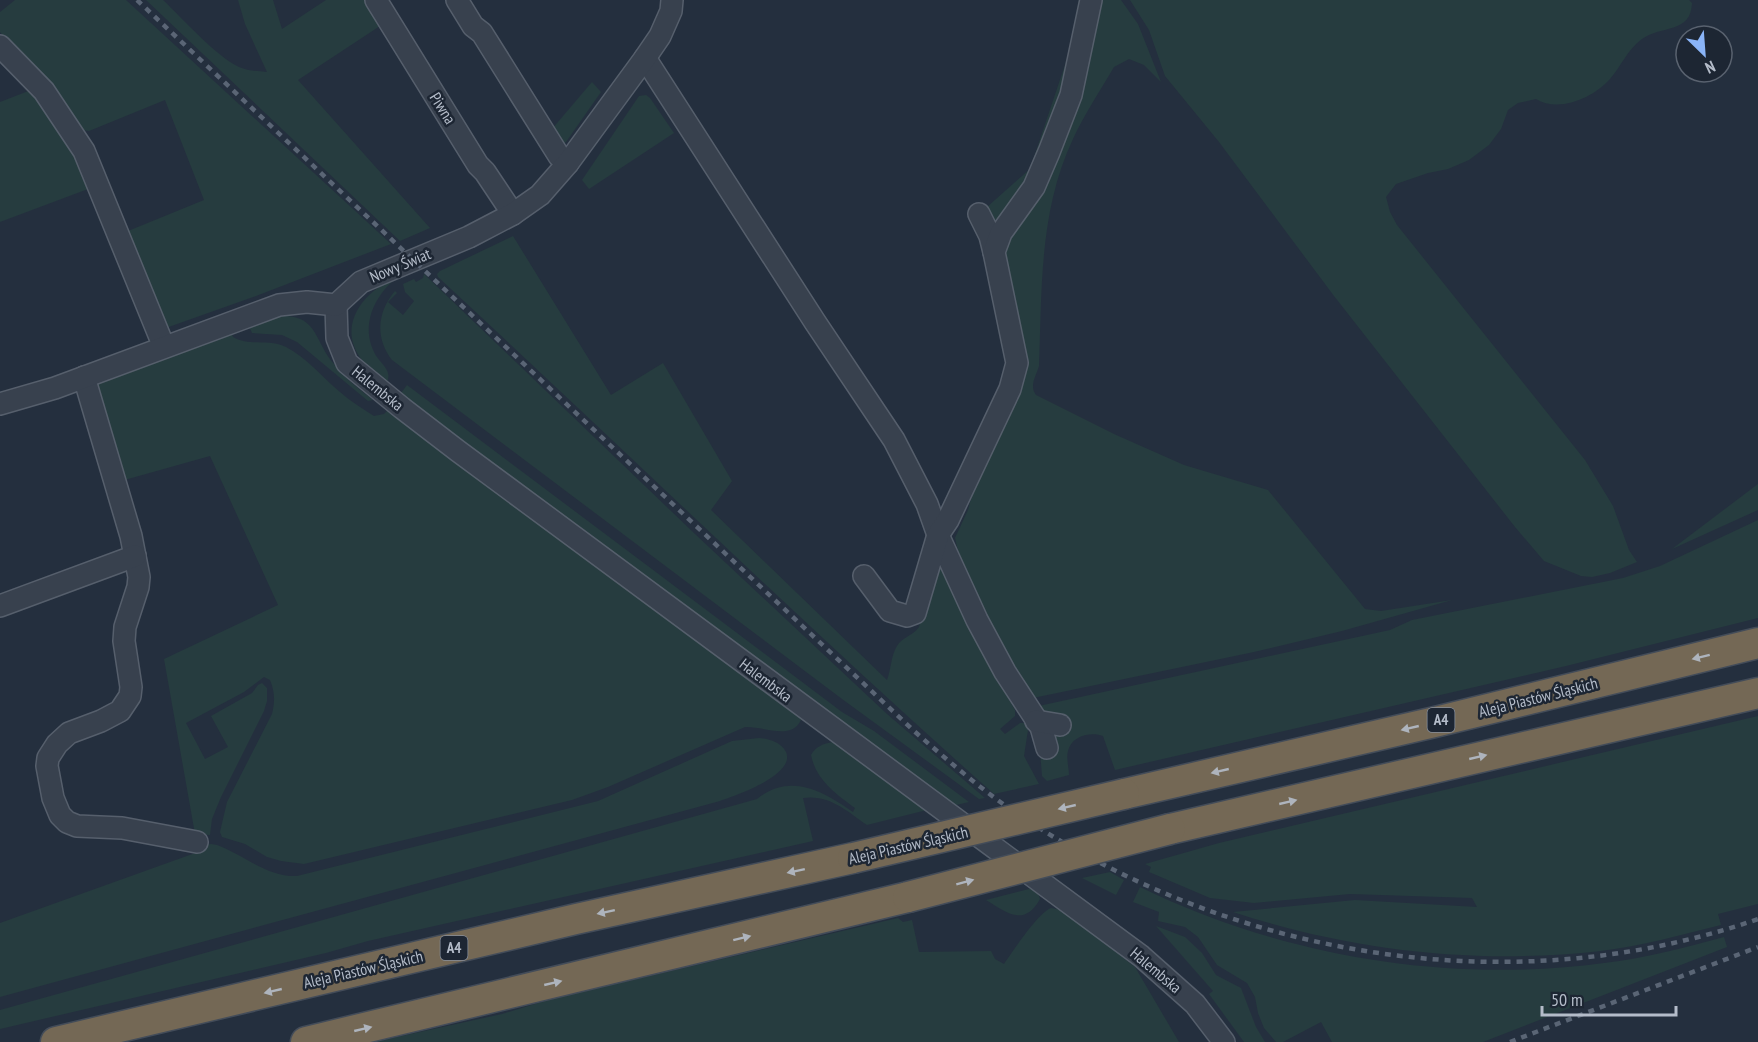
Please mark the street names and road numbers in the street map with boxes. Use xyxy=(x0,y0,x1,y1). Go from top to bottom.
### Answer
street label: Piwna xyxy=(426,88,460,128)
street label: Nowy Świat xyxy=(366,243,434,287)
street label: Halembska xyxy=(348,361,408,415)
street label: Halembska xyxy=(736,654,796,706)
street label: Aleja Piastów Śląskich xyxy=(1476,673,1600,721)
road number: A4 xyxy=(1428,708,1454,732)
street label: Aleja Piastów Śląskich xyxy=(846,822,970,868)
road number: A4 xyxy=(440,936,468,960)
street label: Halembska xyxy=(1126,943,1186,997)
street label: Aleja Piastów Śląskich xyxy=(301,946,425,992)

